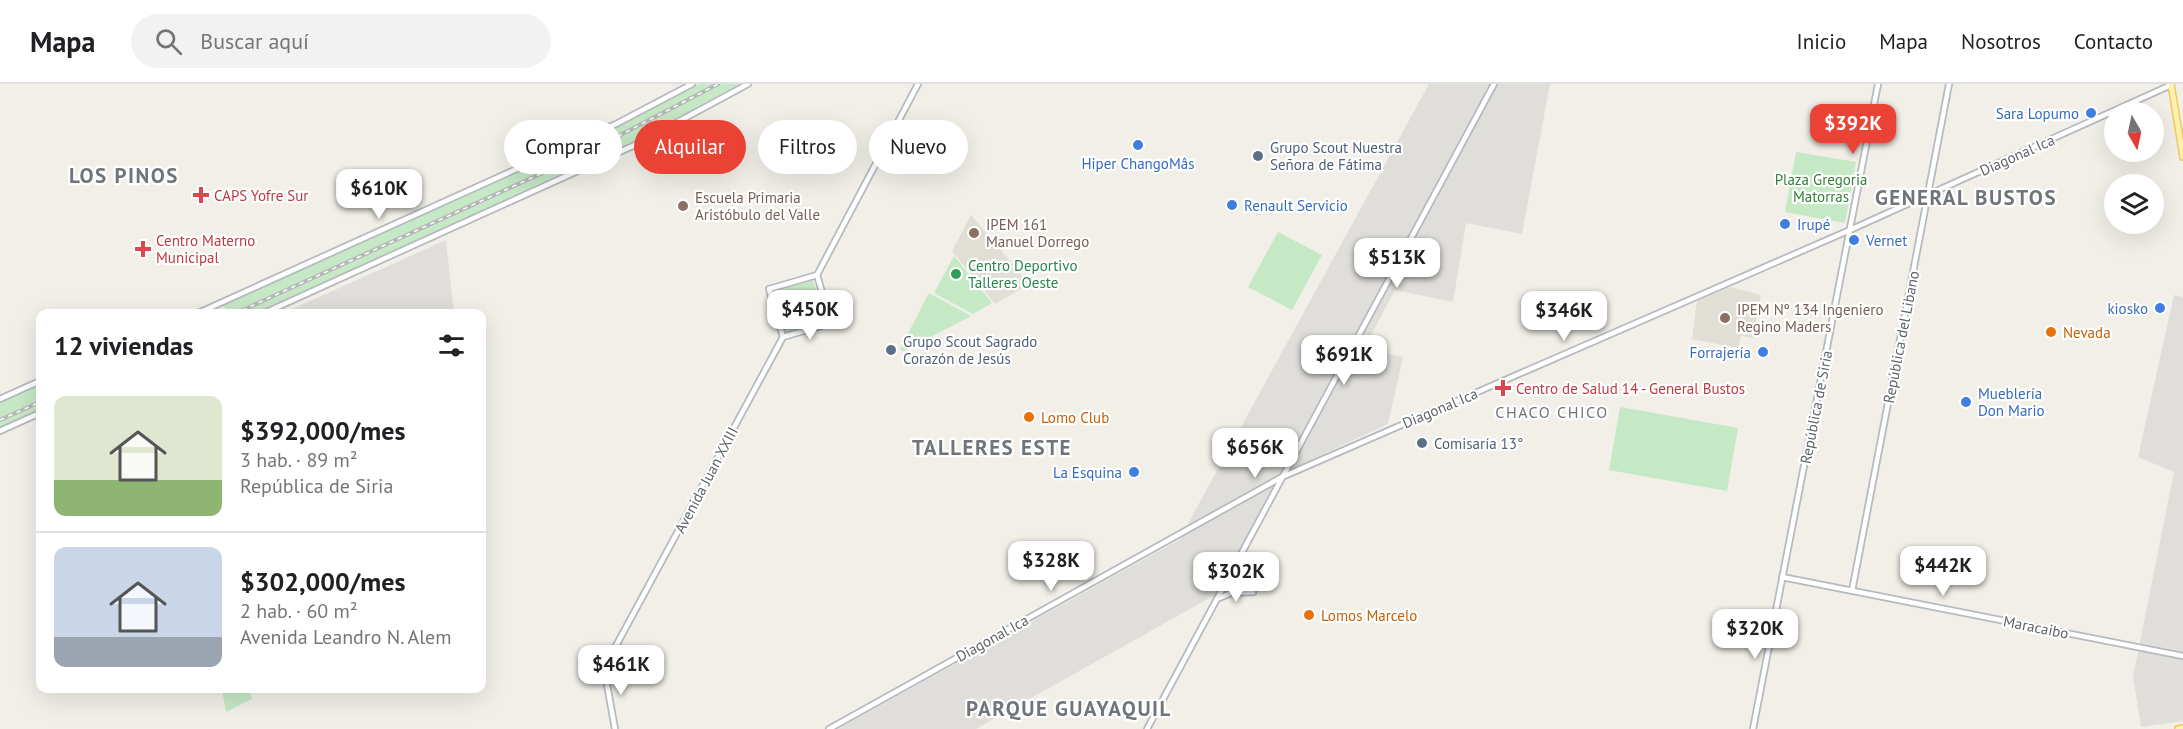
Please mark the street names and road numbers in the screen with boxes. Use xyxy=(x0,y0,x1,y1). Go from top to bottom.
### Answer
street label: Diagonal Ica xyxy=(1977,130,2057,180)
street label: República del Libano xyxy=(1879,269,1923,405)
street label: República de Siria xyxy=(1796,349,1836,465)
street label: Diagonal Ica xyxy=(1399,384,1481,432)
street label: Avenida Juan XXIII xyxy=(670,424,742,536)
street label: Diagonal Ica xyxy=(952,610,1032,666)
street label: Maracaibo xyxy=(2002,611,2070,643)

